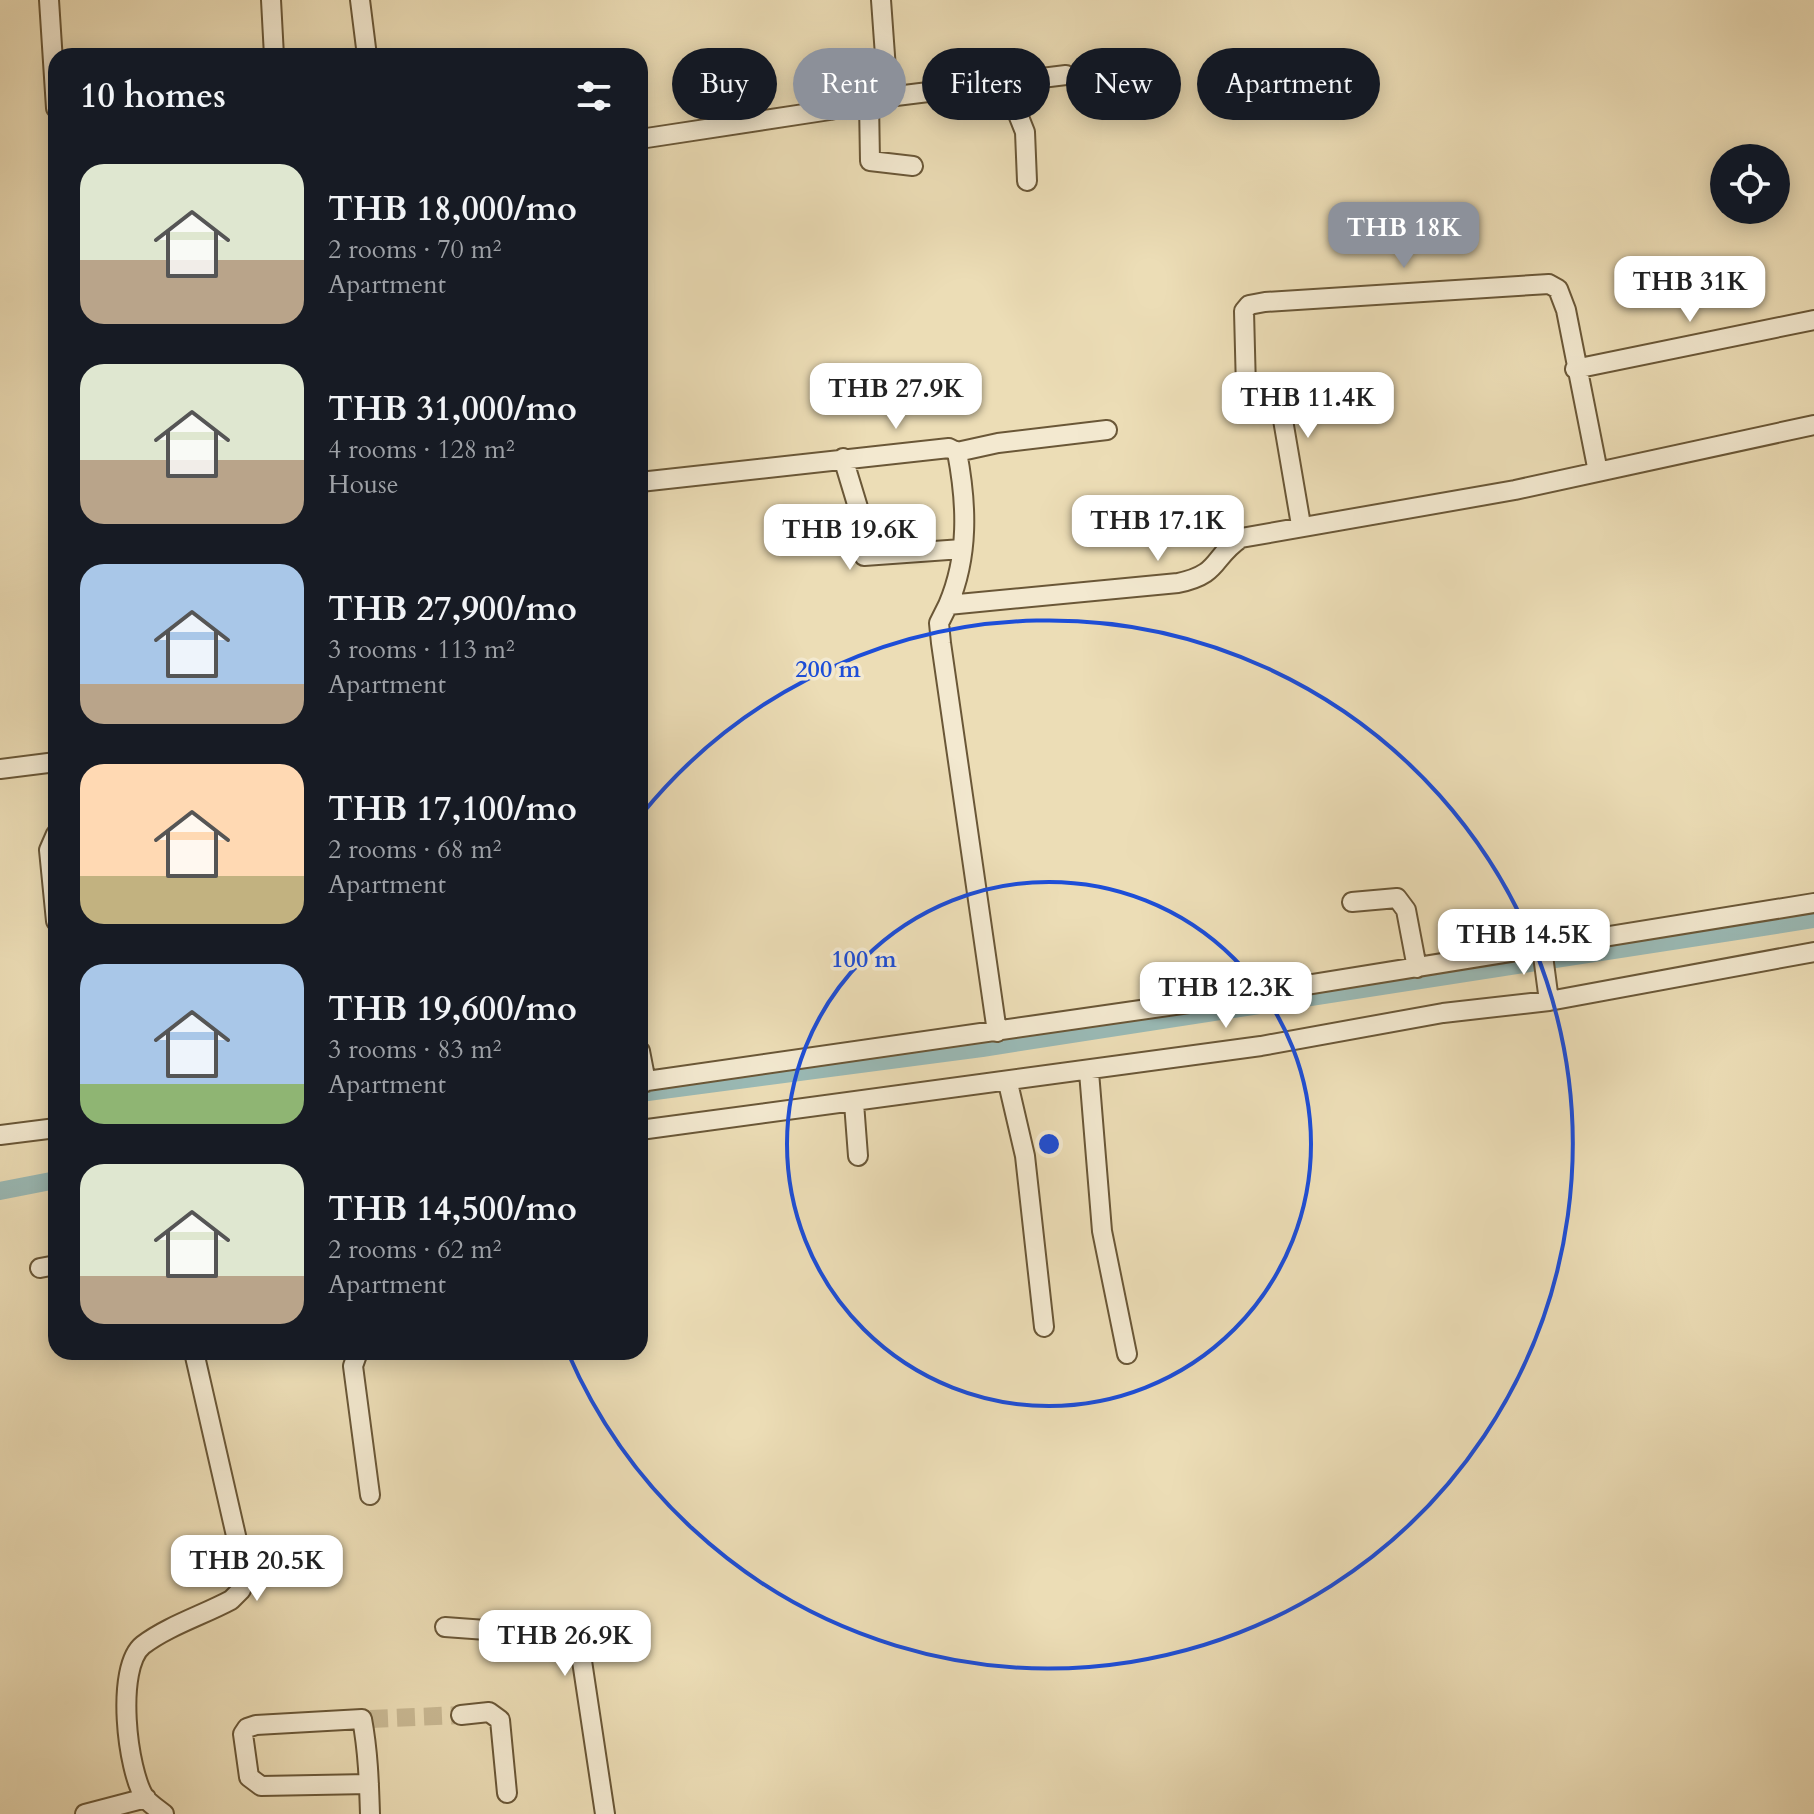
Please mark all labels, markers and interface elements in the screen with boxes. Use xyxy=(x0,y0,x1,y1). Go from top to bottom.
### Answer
chip: Buy xyxy=(672,48,777,120)
chip: Rent xyxy=(793,48,906,120)
chip: Filters xyxy=(922,48,1050,120)
chip: New xyxy=(1066,48,1181,120)
chip: Apartment xyxy=(1197,48,1380,120)
text: 10 homes xyxy=(80,73,226,119)
icon: filters xyxy=(572,74,616,118)
map controls xyxy=(1710,144,1790,224)
button: locate xyxy=(1710,144,1790,224)
text: THB 18,000/mo xyxy=(328,186,577,232)
icon: home xyxy=(144,196,240,292)
pin: THB 18K xyxy=(1330,202,1478,270)
text: THB 18K xyxy=(1346,210,1462,245)
text: 2 rooms · 70 m² xyxy=(328,232,501,267)
pin: THB 31K xyxy=(1616,256,1764,324)
text: THB 31K xyxy=(1632,264,1748,299)
text: Apartment xyxy=(328,267,446,302)
pin: THB 27.9K xyxy=(804,363,988,431)
text: THB 27.9K xyxy=(828,371,964,406)
pin: THB 11.4K xyxy=(1216,372,1400,440)
text: THB 11.4K xyxy=(1240,380,1376,415)
text: THB 31,000/mo xyxy=(328,386,577,432)
icon: home xyxy=(144,396,240,492)
text: 4 rooms · 128 m² xyxy=(328,432,515,467)
text: House xyxy=(328,467,399,502)
pin: THB 17.1K xyxy=(1066,495,1250,563)
text: THB 17.1K xyxy=(1090,503,1226,538)
pin: THB 19.6K xyxy=(758,504,942,572)
text: THB 19.6K xyxy=(782,512,918,547)
text: THB 27,900/mo xyxy=(328,586,577,632)
icon: home xyxy=(144,596,240,692)
text: 3 rooms · 113 m² xyxy=(328,632,515,667)
text: 200 m xyxy=(795,653,862,686)
text: Apartment xyxy=(328,667,446,702)
text: THB 17,100/mo xyxy=(328,786,577,832)
icon: home xyxy=(144,796,240,892)
text: 2 rooms · 68 m² xyxy=(328,832,501,867)
text: Apartment xyxy=(328,867,446,902)
pin: THB 14.5K xyxy=(1432,909,1616,977)
text: THB 14.5K xyxy=(1456,917,1592,952)
text: 100 m xyxy=(831,943,898,976)
pin: THB 12.3K xyxy=(1134,962,1318,1030)
text: THB 12.3K xyxy=(1158,970,1294,1005)
text: THB 19,600/mo xyxy=(328,986,577,1032)
icon: home xyxy=(144,996,240,1092)
text: 3 rooms · 83 m² xyxy=(328,1032,501,1067)
text: Apartment xyxy=(328,1067,446,1102)
centre of rings xyxy=(1035,1130,1063,1158)
text: THB 14,500/mo xyxy=(328,1186,577,1232)
icon: home xyxy=(144,1196,240,1292)
text: 2 rooms · 62 m² xyxy=(328,1232,501,1267)
text: Apartment xyxy=(328,1267,446,1302)
pin: THB 20.5K xyxy=(165,1535,349,1603)
text: THB 20.5K xyxy=(189,1543,325,1578)
pin: THB 26.9K xyxy=(473,1610,657,1678)
text: THB 26.9K xyxy=(497,1618,633,1653)

